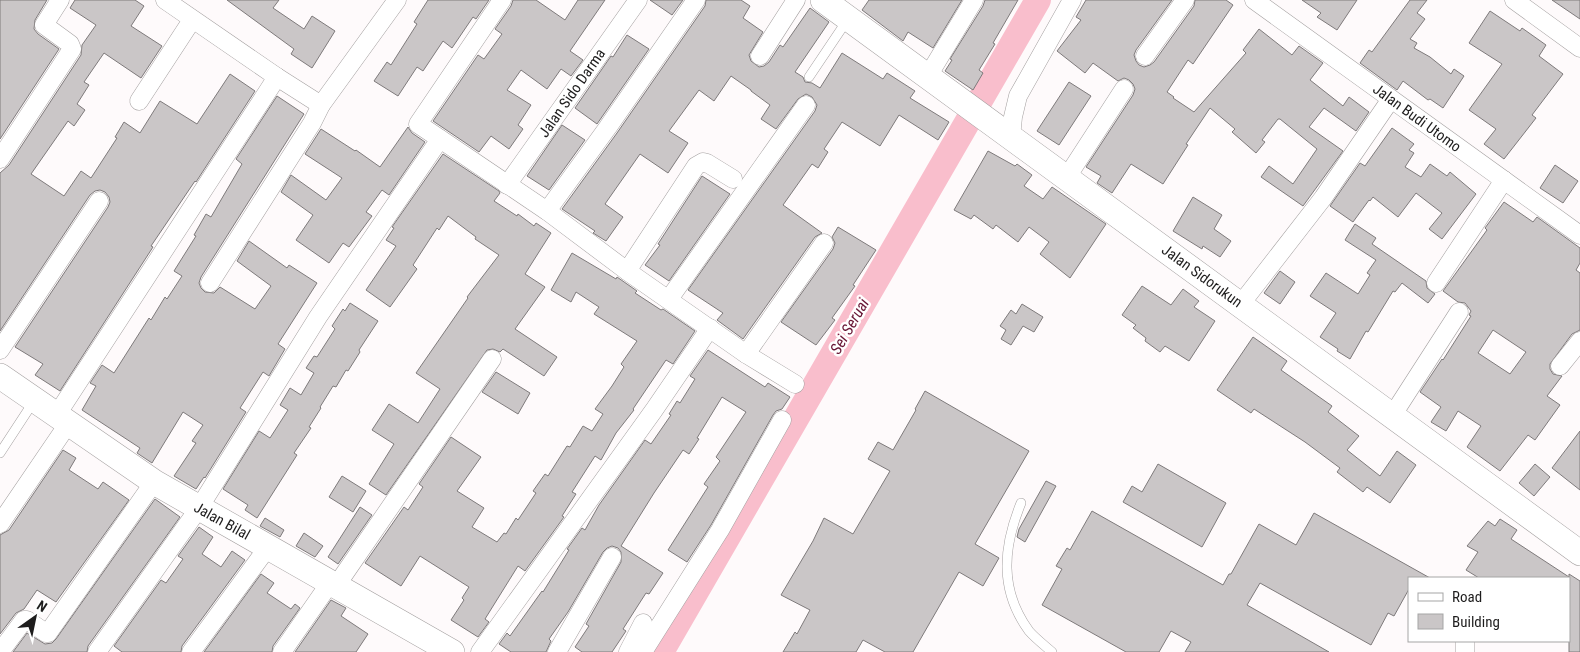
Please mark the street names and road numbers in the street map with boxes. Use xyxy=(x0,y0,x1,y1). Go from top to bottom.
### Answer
street label: Jalan Sido Darma xyxy=(535,45,609,141)
street label: Jalan Budi Utomo xyxy=(1369,80,1465,156)
street label: Jalan Sidorukun xyxy=(1158,241,1246,311)
street label: Jalan Bilal xyxy=(191,498,253,544)

